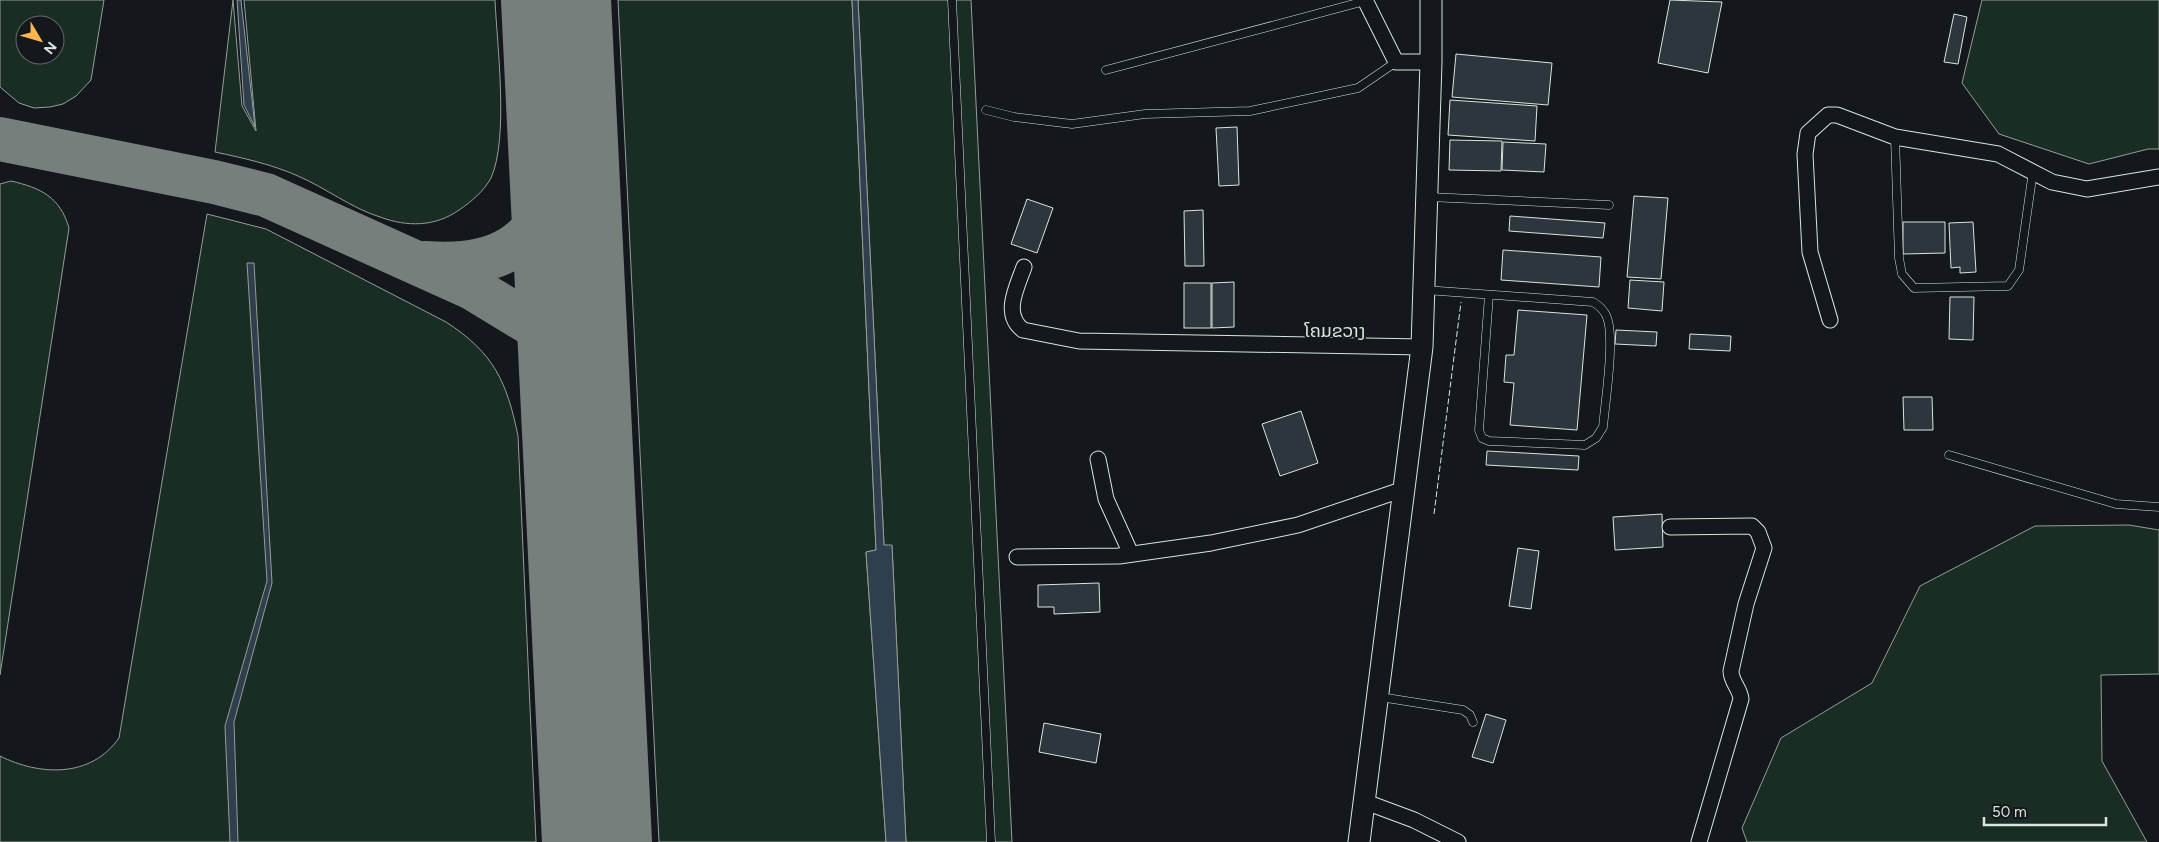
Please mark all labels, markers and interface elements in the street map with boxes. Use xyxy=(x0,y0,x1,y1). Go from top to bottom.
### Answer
north arrow xyxy=(15,15,65,65)
text: N xyxy=(40,38,60,57)
district label: ໂຄມຂວາງ xyxy=(1304,320,1365,342)
scale bar xyxy=(1984,794,2106,826)
text: 50 m xyxy=(1992,803,2027,821)

